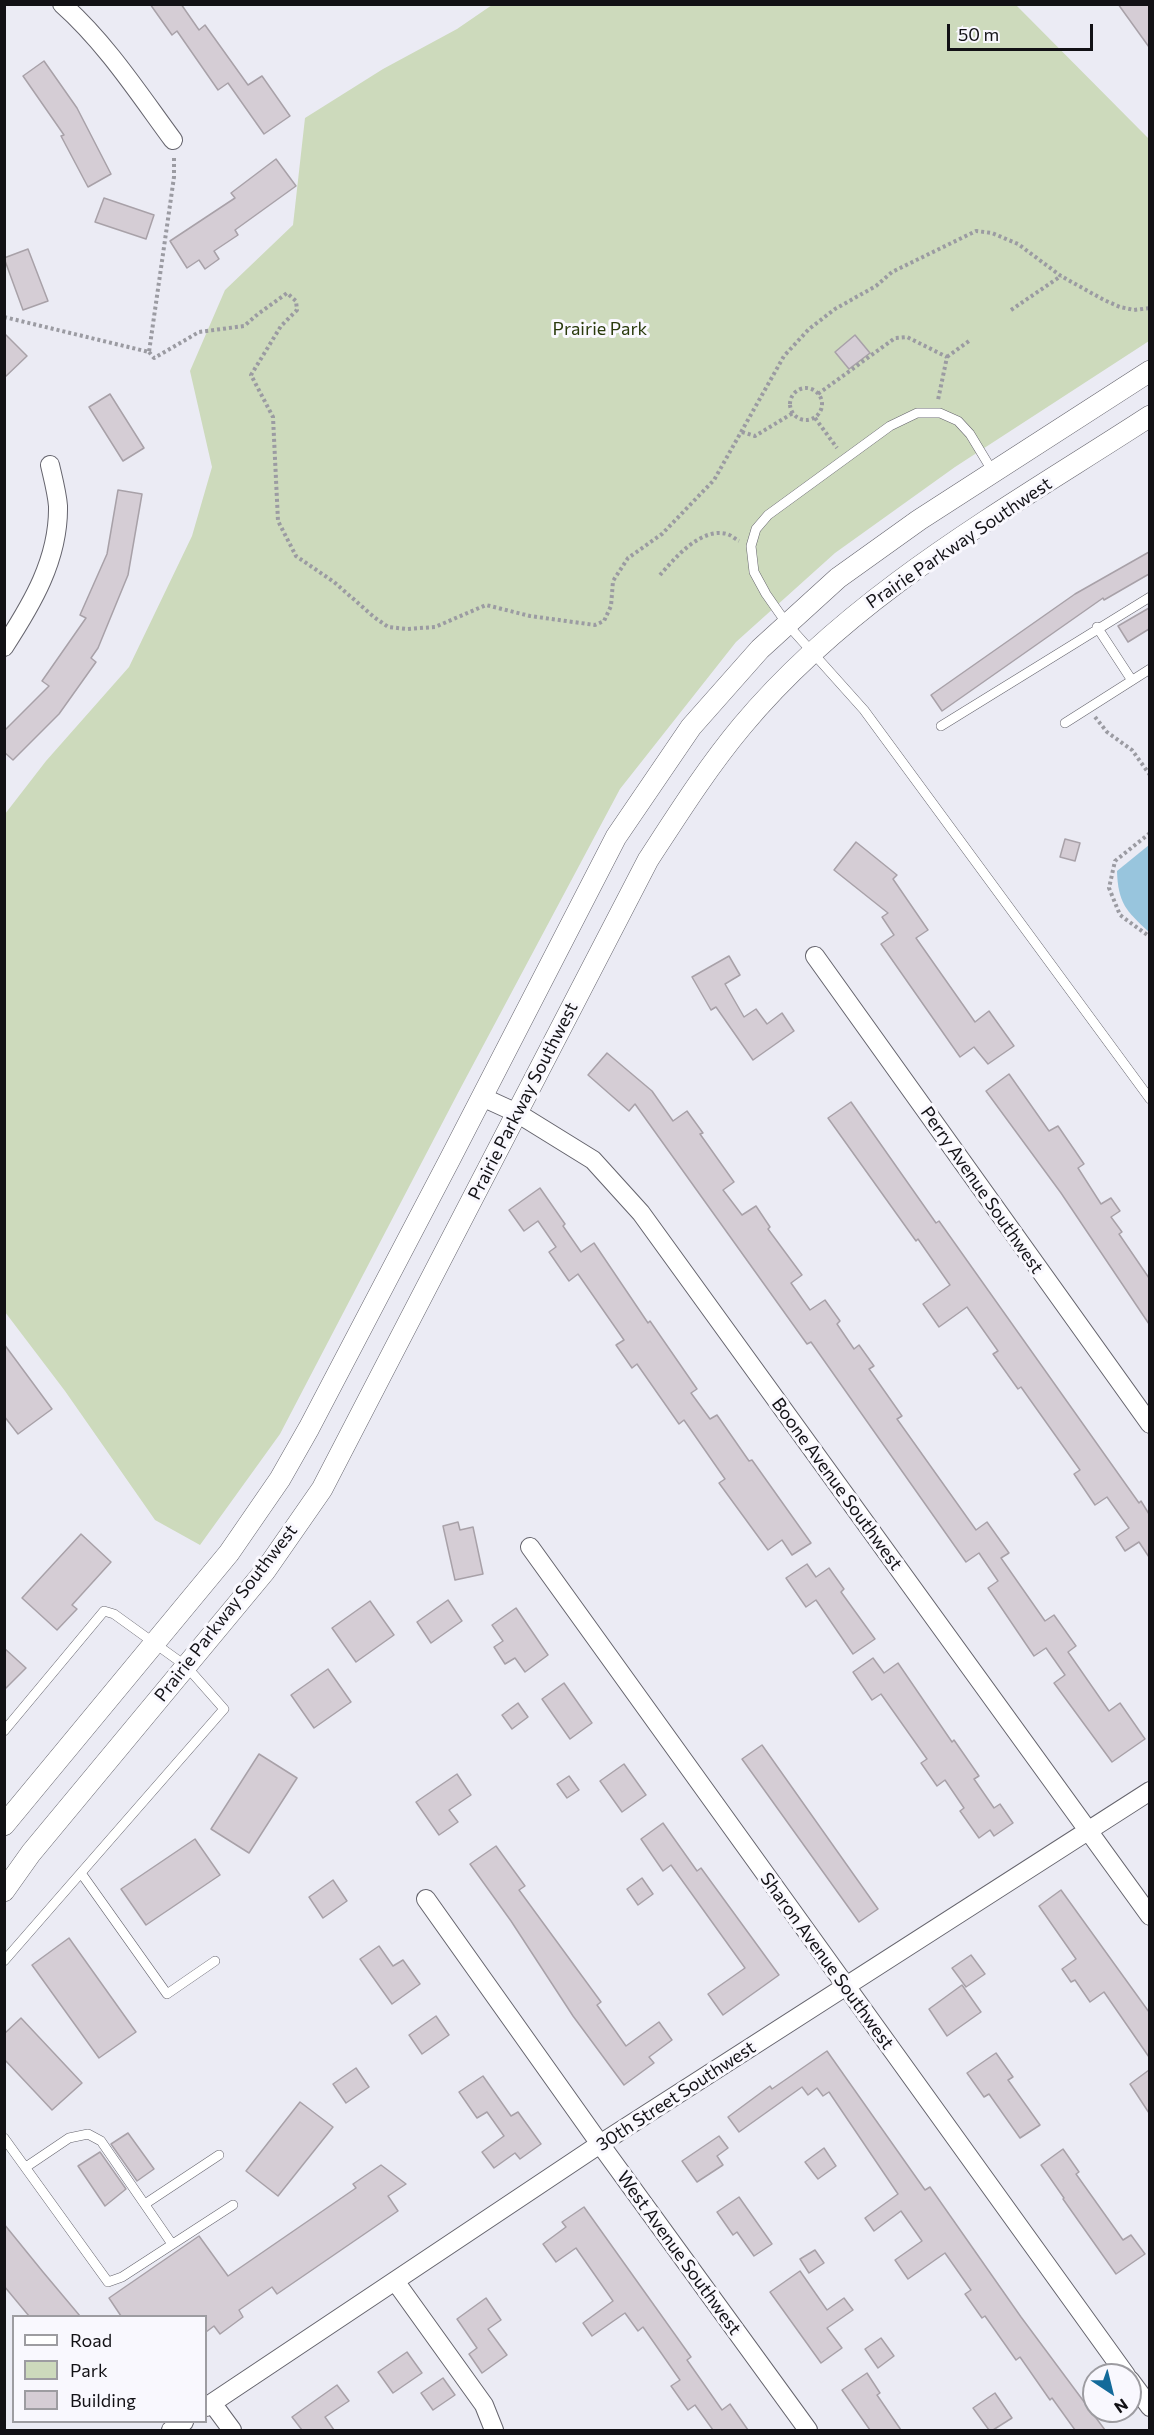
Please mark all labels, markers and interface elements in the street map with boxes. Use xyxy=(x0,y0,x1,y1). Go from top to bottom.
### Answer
scale bar xyxy=(950,12,1096,50)
text: 50 m xyxy=(958,23,999,45)
park label: Prairie Park xyxy=(553,318,647,340)
street label: Prairie Parkway Southwest xyxy=(862,473,1056,613)
street label: Prairie Parkway Southwest xyxy=(464,999,582,1203)
street label: Perry Avenue Southwest xyxy=(916,1102,1048,1278)
street label: Boone Avenue Southwest xyxy=(767,1394,907,1574)
street label: Prairie Parkway Southwest xyxy=(150,1520,302,1706)
street label: Sharon Avenue Southwest xyxy=(756,1868,898,2054)
street label: 30th Street Southwest xyxy=(592,2036,760,2156)
street label: West Avenue Southwest xyxy=(612,2167,746,2339)
legend xyxy=(12,2315,207,2423)
text: Road xyxy=(70,2329,112,2351)
text: Park xyxy=(70,2359,108,2381)
north arrow xyxy=(1082,2363,1142,2423)
text: Building xyxy=(70,2389,136,2411)
text: N xyxy=(1111,2395,1132,2418)

